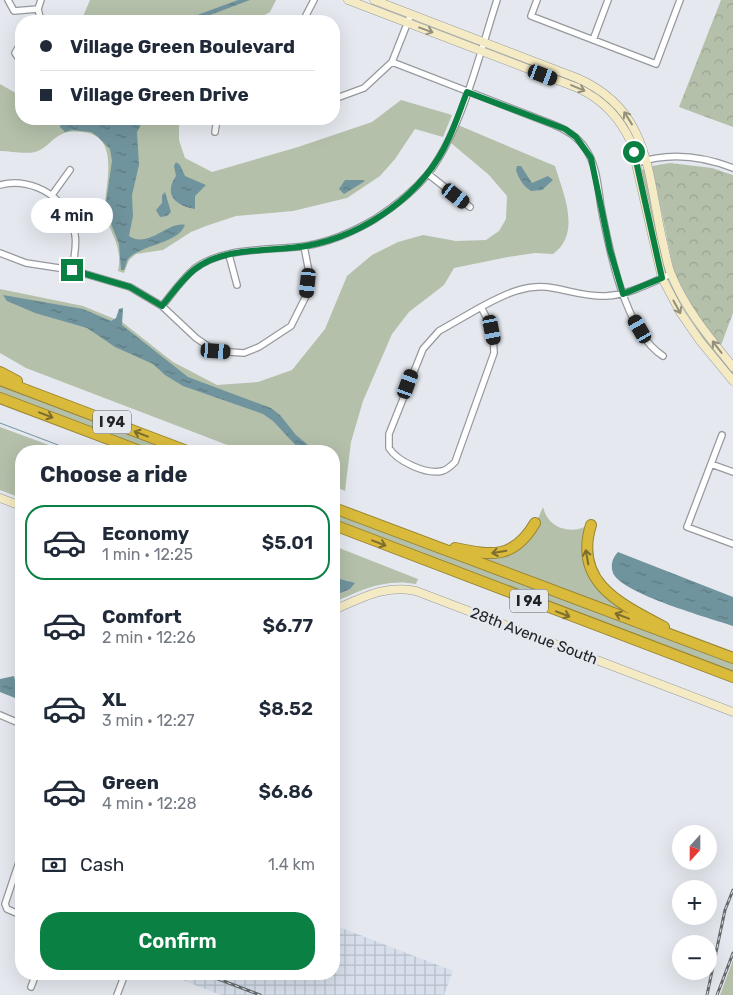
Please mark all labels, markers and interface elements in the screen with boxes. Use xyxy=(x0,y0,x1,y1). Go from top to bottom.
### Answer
one-way arrow xyxy=(418,26,433,35)
text: Village Green Boulevard xyxy=(70,35,295,58)
car xyxy=(526,63,559,87)
text: Village Green Drive xyxy=(70,83,249,106)
one-way arrow xyxy=(570,84,585,94)
one-way arrow xyxy=(623,111,634,125)
route start xyxy=(623,141,645,163)
car xyxy=(439,181,472,211)
callout: 4 min xyxy=(31,198,113,232)
text: 4 min xyxy=(50,206,94,225)
route end xyxy=(61,259,83,281)
car xyxy=(298,267,317,299)
one-way arrow xyxy=(672,299,682,314)
car xyxy=(626,312,653,346)
car xyxy=(481,314,502,346)
one-way arrow xyxy=(712,340,723,353)
car xyxy=(200,342,231,360)
car xyxy=(395,367,420,401)
one-way arrow xyxy=(37,411,53,420)
road number: I 94 xyxy=(93,411,131,434)
one-way arrow xyxy=(134,429,150,438)
text: Choose a ride xyxy=(40,461,187,488)
icon: car xyxy=(42,520,87,565)
text: Economy xyxy=(102,522,189,545)
text: $5.01 xyxy=(262,531,313,554)
one-way arrow xyxy=(371,539,386,548)
text: 1 min · 12:25 xyxy=(102,545,193,564)
one-way arrow xyxy=(492,547,508,557)
one-way arrow xyxy=(582,550,592,566)
road number: I 94 xyxy=(510,590,548,612)
icon: car xyxy=(42,603,87,648)
street label: 28th Avenue South xyxy=(468,603,600,669)
text: Comfort xyxy=(102,605,182,628)
one-way arrow xyxy=(555,610,571,619)
one-way arrow xyxy=(615,611,630,621)
text: $6.77 xyxy=(263,614,313,637)
text: 2 min · 12:26 xyxy=(102,628,196,647)
icon: car xyxy=(42,686,87,731)
text: XL xyxy=(102,688,126,711)
text: $8.52 xyxy=(259,697,313,720)
text: 3 min · 12:27 xyxy=(102,711,194,730)
icon: car xyxy=(42,769,87,814)
text: Green xyxy=(102,771,159,794)
text: $6.86 xyxy=(259,780,313,803)
text: 4 min · 12:28 xyxy=(102,794,197,813)
north arrow xyxy=(672,825,718,870)
map controls xyxy=(672,825,717,980)
icon: cash xyxy=(40,851,68,879)
text: Cash xyxy=(80,853,124,876)
text: 1.4 km xyxy=(268,855,315,874)
button: + xyxy=(672,880,717,925)
button: Confirm xyxy=(40,912,315,970)
button: − xyxy=(672,935,717,980)

